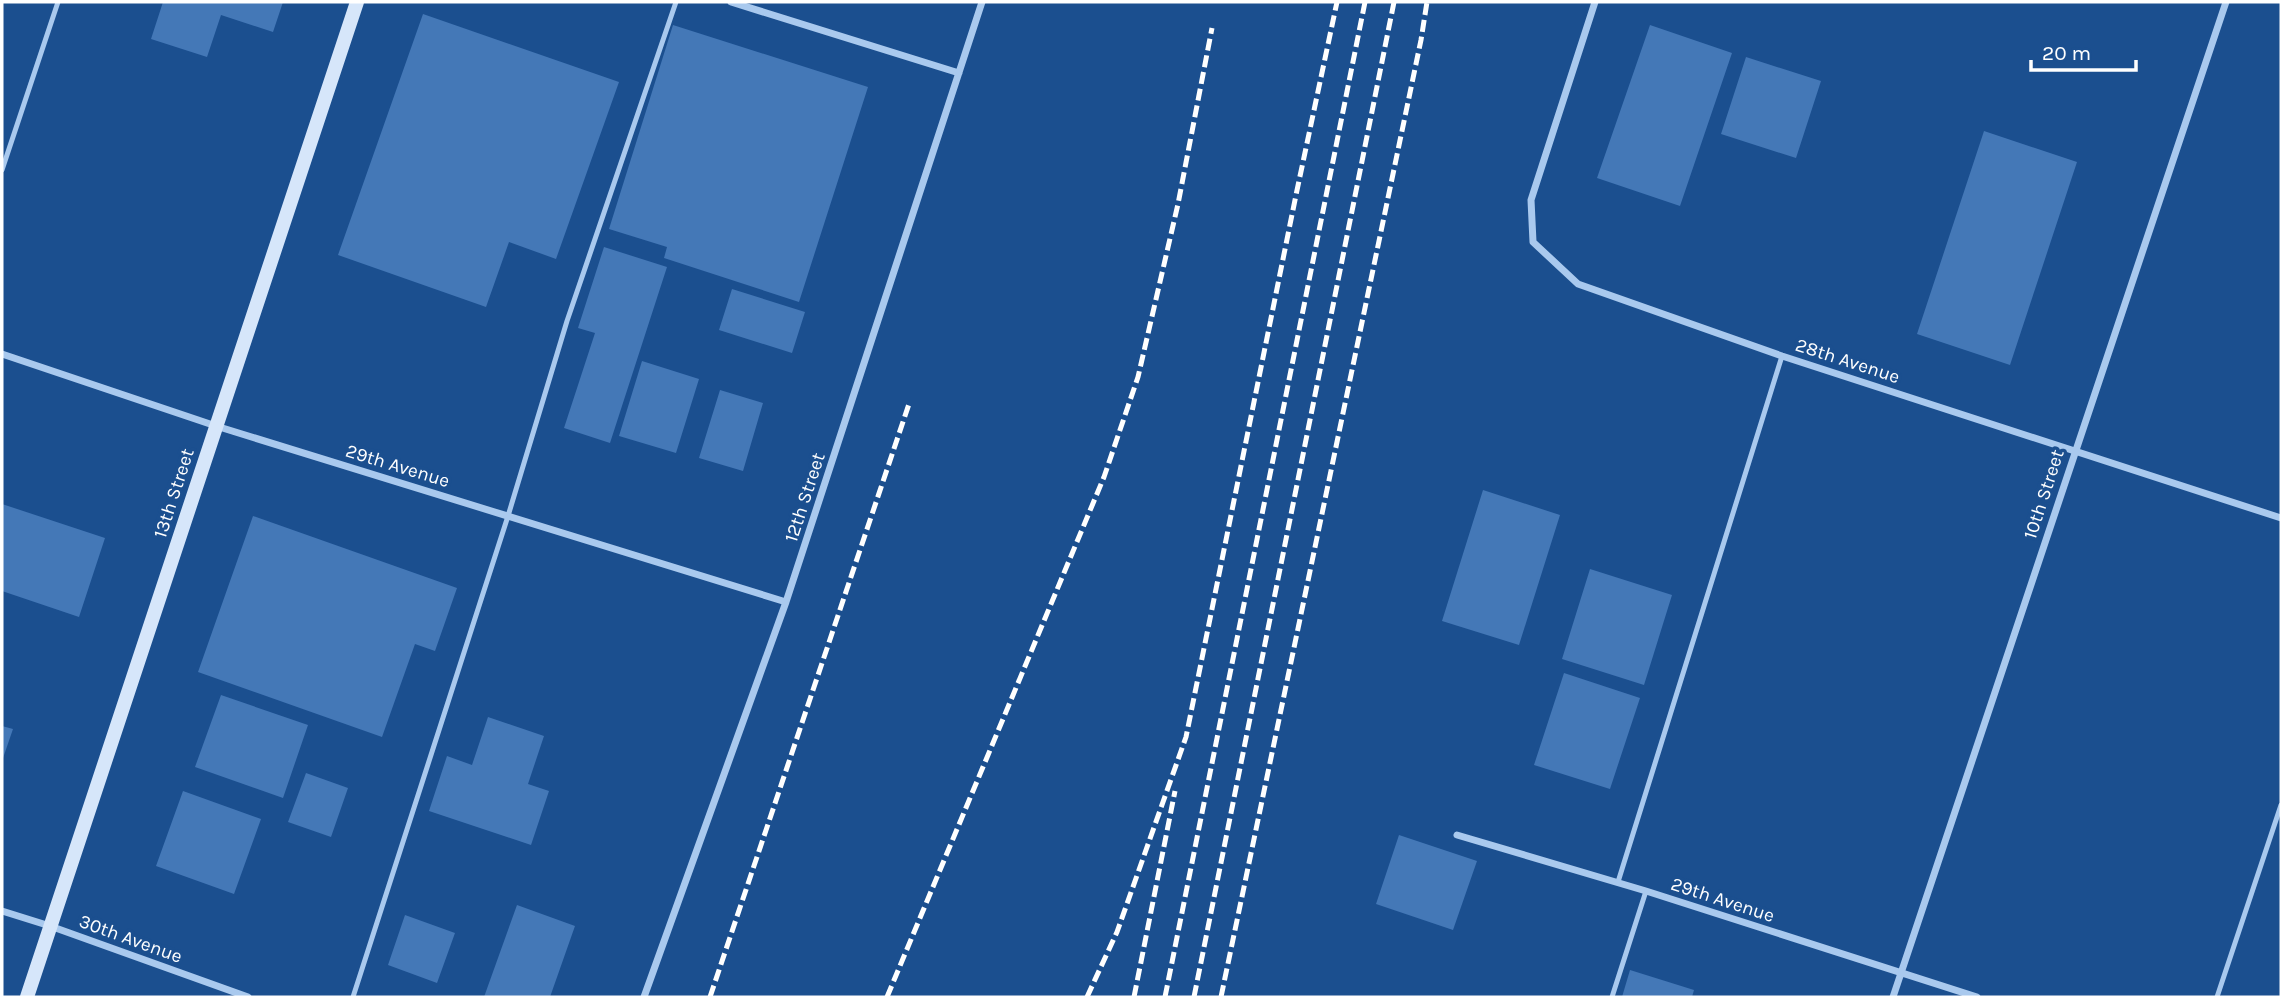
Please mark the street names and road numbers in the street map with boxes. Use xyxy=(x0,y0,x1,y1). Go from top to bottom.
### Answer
street label: 28th Avenue xyxy=(1793,334,1903,388)
street label: 29th Avenue xyxy=(343,440,452,492)
street label: 13th Street xyxy=(149,446,199,541)
street label: 10th Street xyxy=(2019,447,2069,542)
street label: 12th Street xyxy=(780,450,830,545)
street label: 29th Avenue xyxy=(1668,873,1777,927)
street label: 30th Avenue xyxy=(76,910,185,968)

